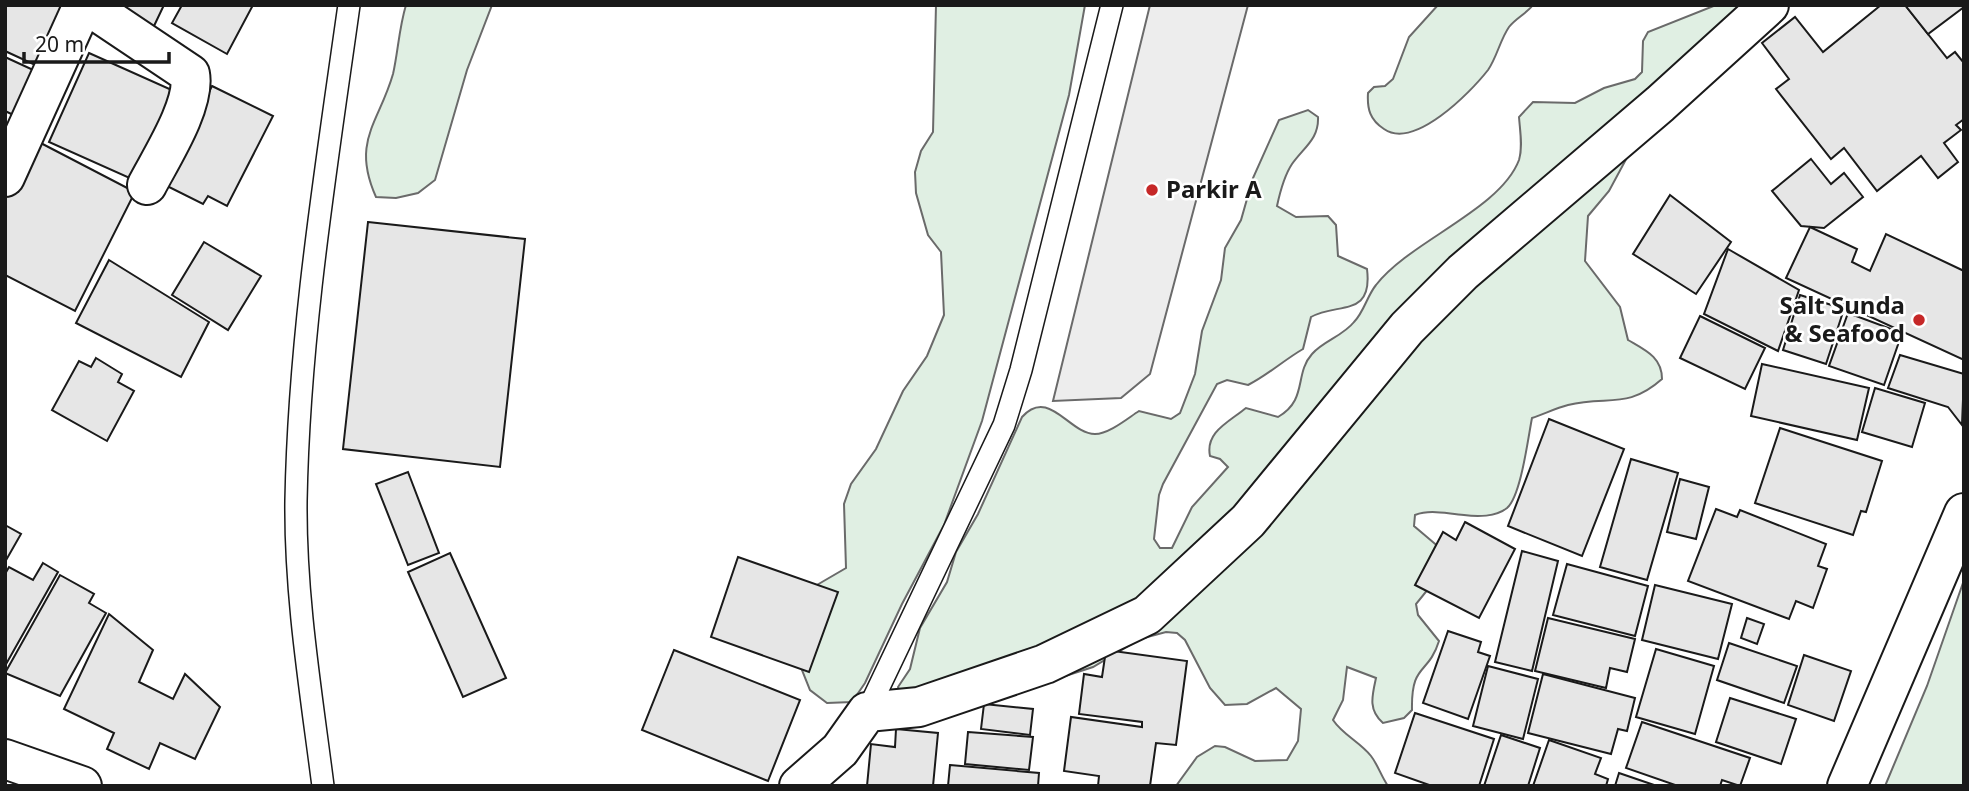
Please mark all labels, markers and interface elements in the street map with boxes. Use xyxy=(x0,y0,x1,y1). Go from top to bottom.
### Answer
scale bar xyxy=(24,21,170,65)
text: 20 m xyxy=(35,30,84,58)
place label: Parkir A xyxy=(1166,172,1262,205)
marker: Parkir A xyxy=(1144,182,1160,198)
place label: Salt Sunda & Seafood xyxy=(1780,288,1905,349)
marker: Salt Sunda & Seafood xyxy=(1911,312,1927,328)

